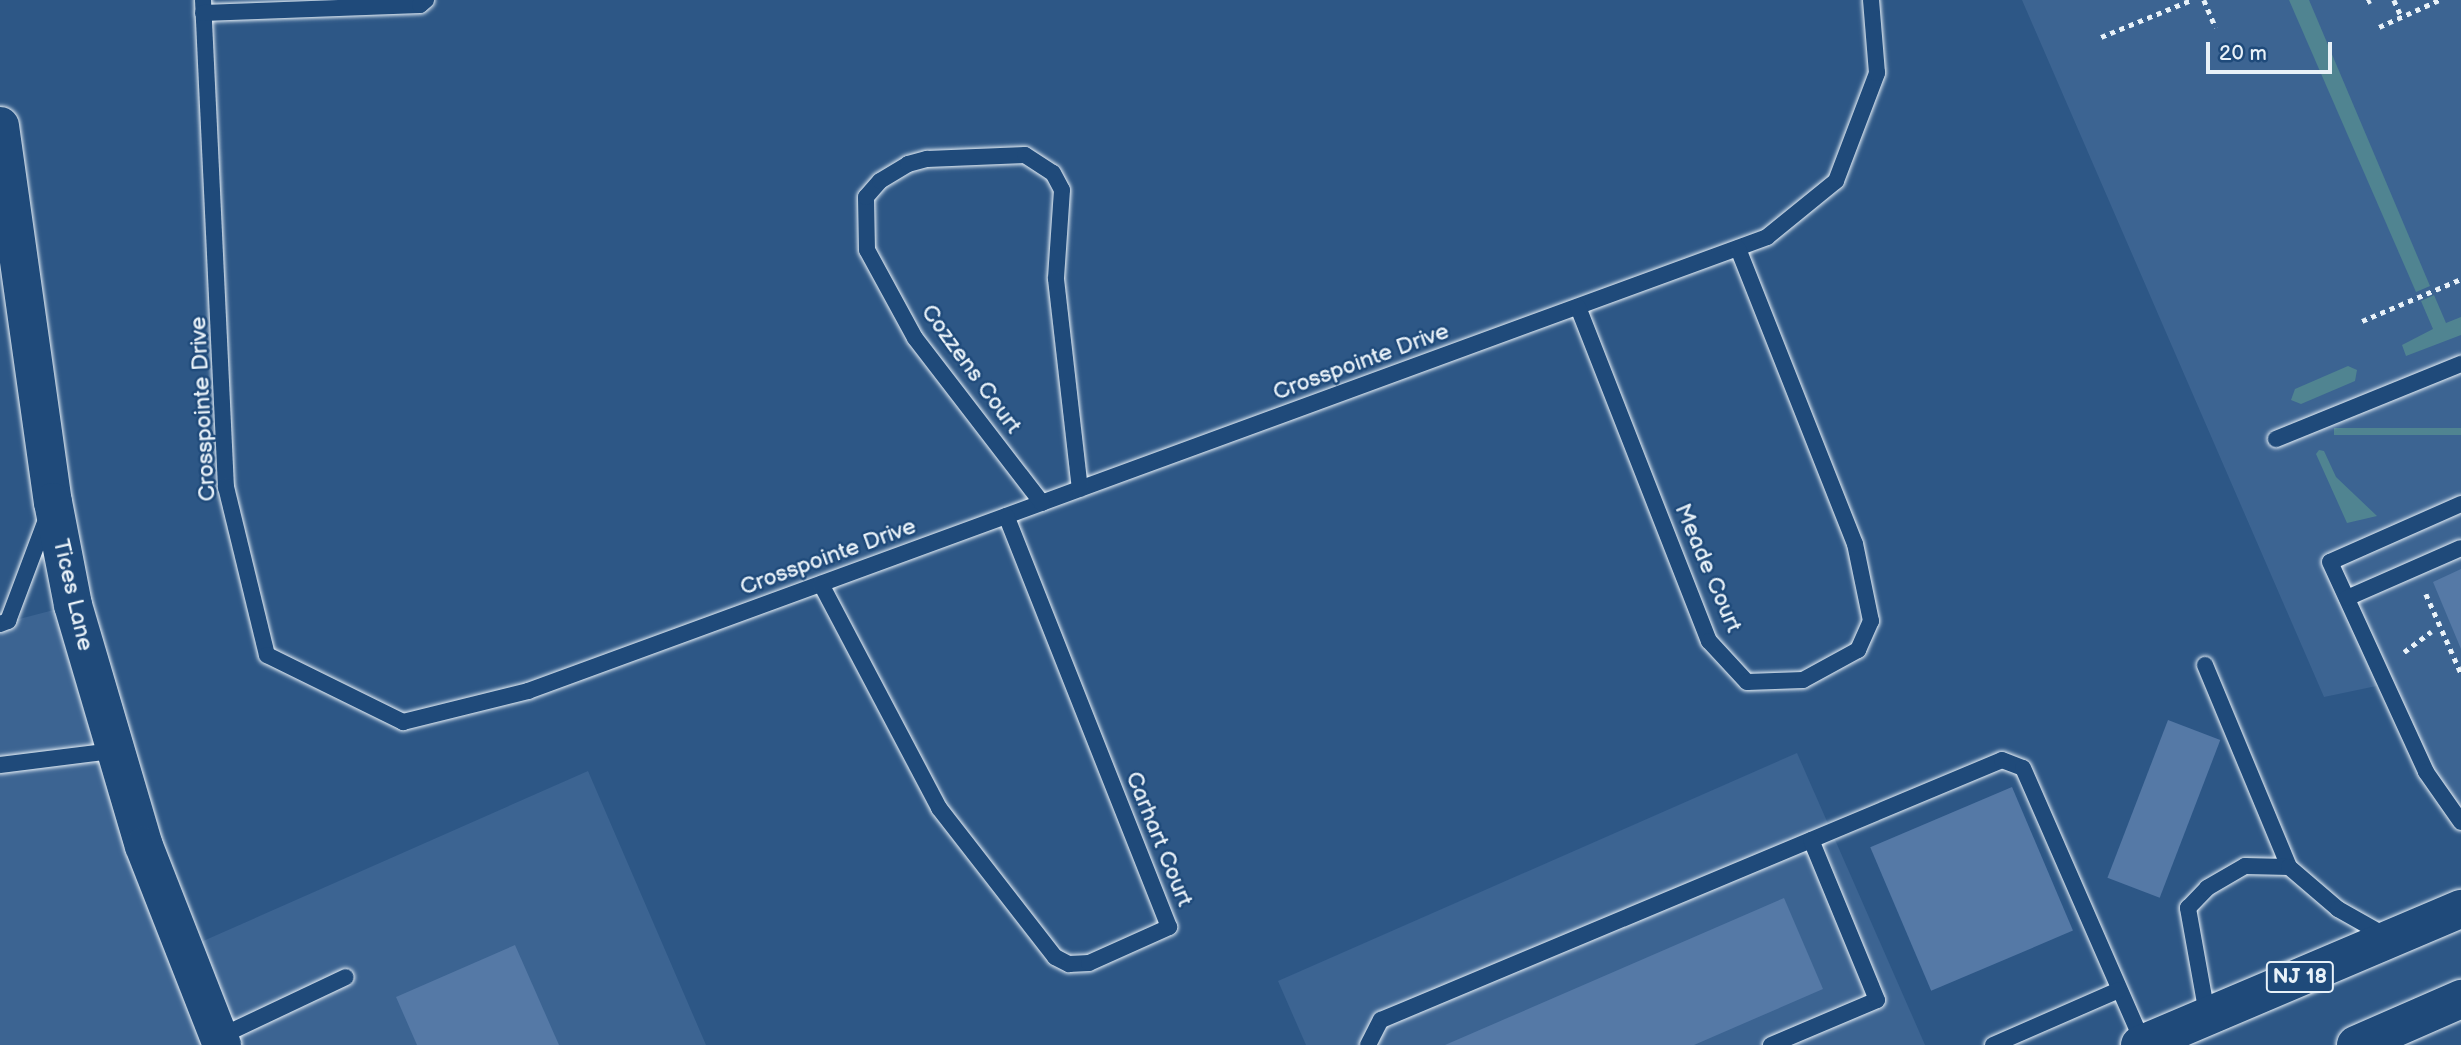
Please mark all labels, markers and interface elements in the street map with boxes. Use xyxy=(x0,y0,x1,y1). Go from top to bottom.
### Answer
scale bar xyxy=(2209,28,2335,72)
text: 20 m xyxy=(2219,41,2267,66)
street label: Cozzens Court xyxy=(915,299,1027,439)
street label: Crosspointe Drive xyxy=(184,316,222,502)
street label: Crosspointe Drive xyxy=(1269,317,1453,407)
street label: Meade Court xyxy=(1669,499,1747,637)
street label: Crosspointe Drive xyxy=(736,512,920,602)
street label: Tices Lane xyxy=(47,536,99,654)
street label: Carhart Court xyxy=(1119,768,1199,910)
road number: NJ 18 xyxy=(2265,960,2335,995)

